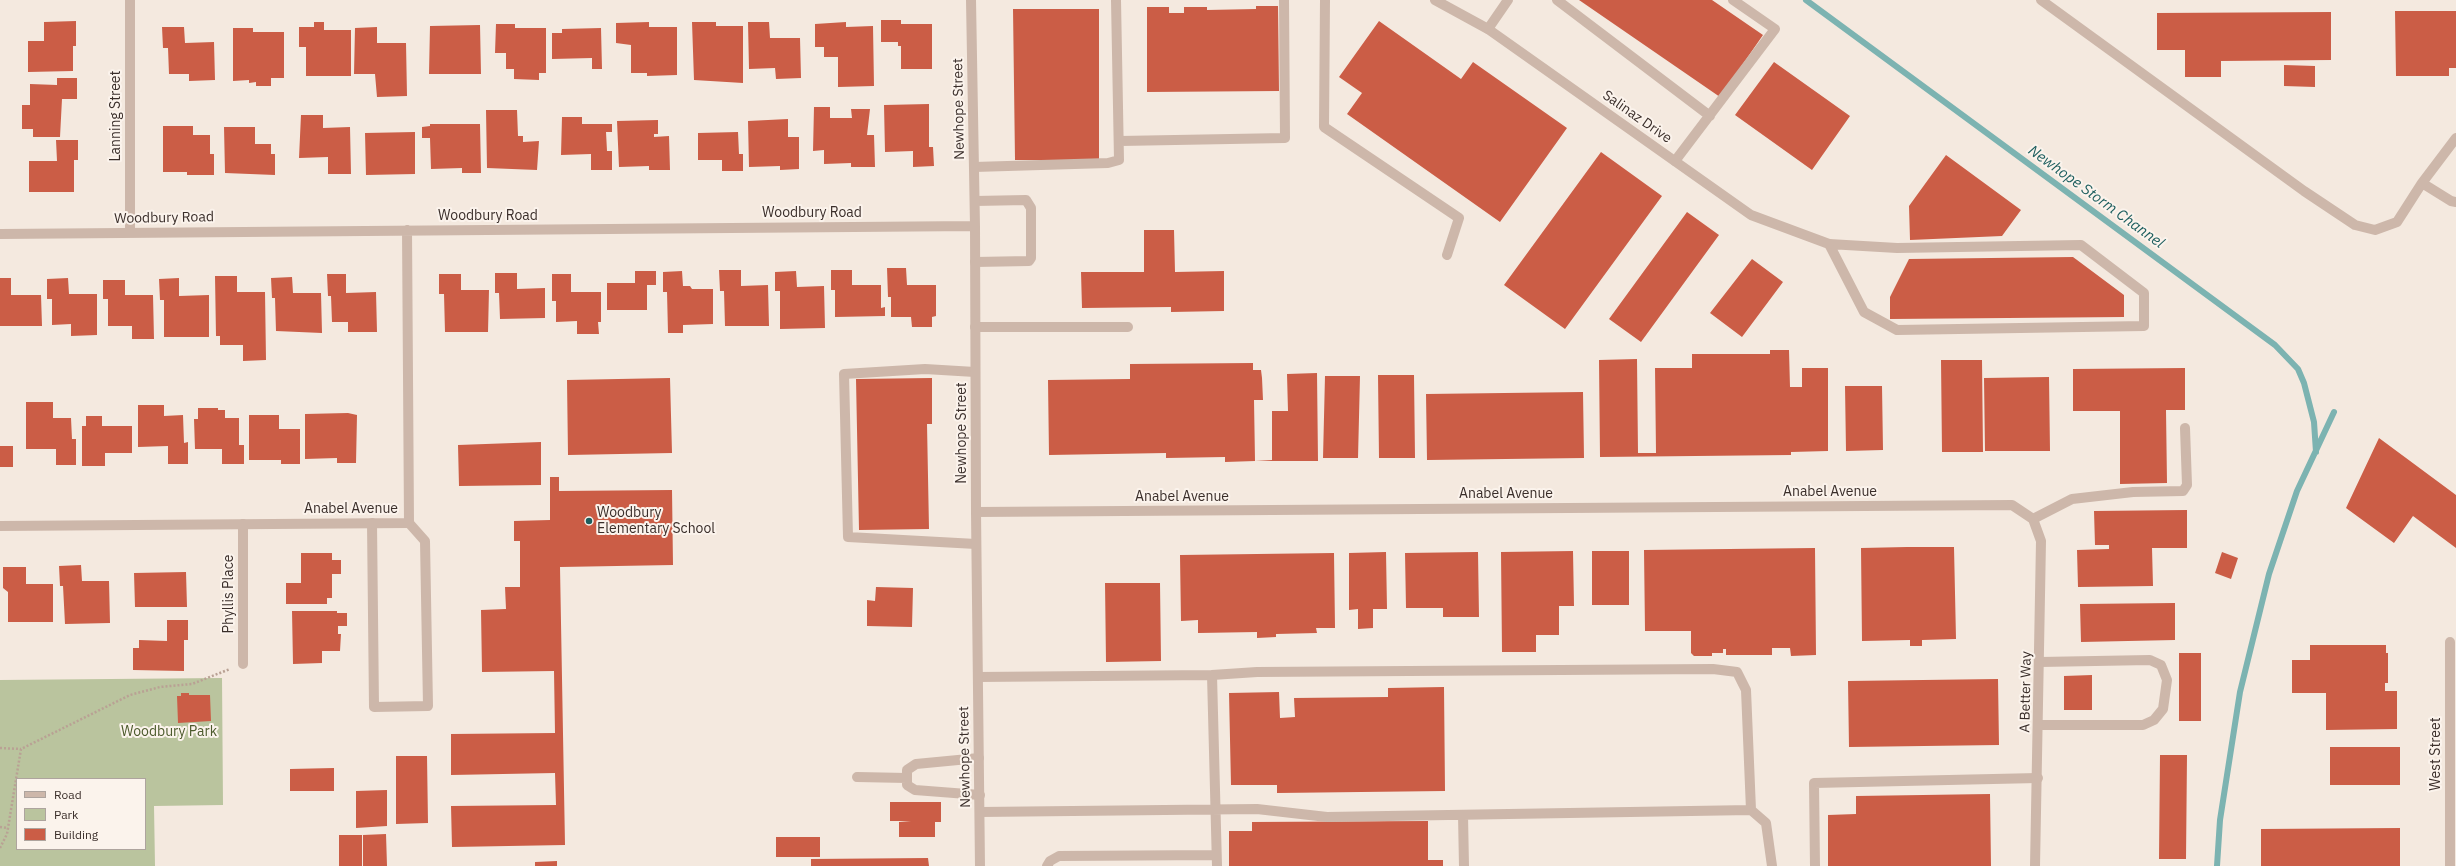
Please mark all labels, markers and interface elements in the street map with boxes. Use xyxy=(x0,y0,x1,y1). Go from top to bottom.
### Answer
street label: Newhope Street xyxy=(950,58,968,160)
street label: Lanning Street xyxy=(108,71,124,161)
street label: Salinaz Drive xyxy=(1599,87,1675,147)
water label: Newhope Storm Channel xyxy=(2024,142,2168,252)
street label: Woodbury Road xyxy=(762,205,862,221)
street label: Woodbury Road xyxy=(438,208,538,224)
street label: Woodbury Road xyxy=(114,209,214,227)
street label: Newhope Street xyxy=(954,382,970,484)
street label: Anabel Avenue xyxy=(1783,484,1877,500)
street label: Anabel Avenue xyxy=(1459,486,1553,502)
street label: Anabel Avenue xyxy=(1135,489,1229,505)
street label: Anabel Avenue xyxy=(304,501,398,517)
place label: Woodbury Elementary School xyxy=(597,505,715,538)
marker: Woodbury Elementary School xyxy=(584,516,594,526)
street label: Phyllis Place xyxy=(221,555,237,633)
street label: A Better Way xyxy=(2017,651,2035,733)
street label: Newhope Street xyxy=(956,706,974,808)
street label: West Street xyxy=(2428,717,2444,791)
park label: Woodbury Park xyxy=(121,724,217,740)
legend xyxy=(16,778,146,850)
text: Road xyxy=(54,787,82,802)
text: Park xyxy=(54,807,78,822)
text: Building xyxy=(54,827,98,842)

